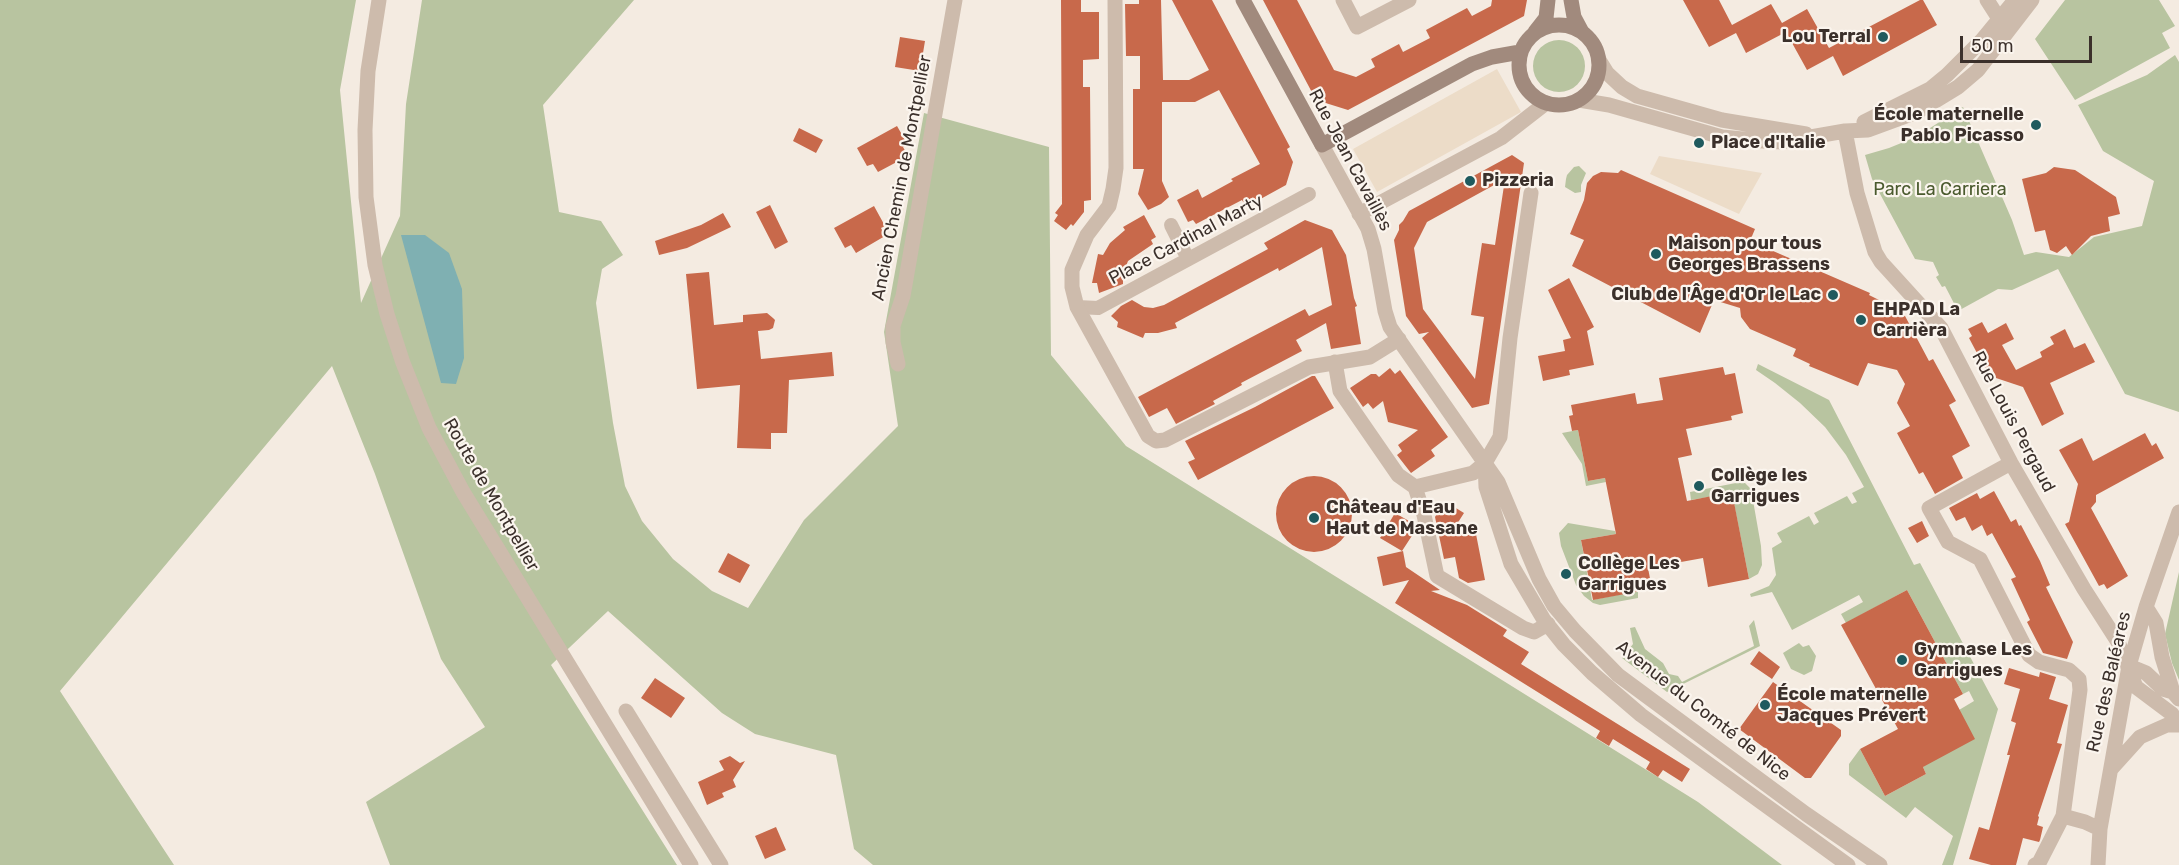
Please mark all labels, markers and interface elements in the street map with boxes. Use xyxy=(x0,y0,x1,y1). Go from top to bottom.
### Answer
scale bar xyxy=(1963,24,2095,62)
place label: Lou Terral xyxy=(1782,26,1871,48)
marker: Lou Terral xyxy=(1876,30,1890,44)
text: 50 m xyxy=(1971,35,2014,57)
street label: Ancien Chemin de Montpellier xyxy=(868,53,936,303)
street label: Rue Jean Cavaillès xyxy=(1303,85,1397,235)
place label: École maternelle Pablo Picasso xyxy=(1874,104,2024,146)
marker: École maternelle Pablo Picasso xyxy=(2029,118,2043,132)
place label: Place d'Italie xyxy=(1711,132,1826,154)
marker: Place d'Italie xyxy=(1692,136,1706,150)
place label: Pizzeria xyxy=(1482,170,1554,192)
marker: Pizzeria xyxy=(1463,174,1477,188)
park label: Parc La Carriera xyxy=(1873,179,2007,201)
street label: Place Cardinal Marty xyxy=(1105,190,1267,290)
place label: Maison pour tous Georges Brassens xyxy=(1668,233,1830,276)
marker: Maison pour tous Georges Brassens xyxy=(1649,247,1663,261)
place label: Club de l'Âge d'Or le Lac xyxy=(1611,284,1821,306)
marker: Club de l'Âge d'Or le Lac xyxy=(1826,288,1840,302)
place label: EHPAD La Carrièra xyxy=(1873,299,1960,342)
marker: EHPAD La Carrièra xyxy=(1854,313,1868,327)
street label: Rue Louis Pergaud xyxy=(1967,348,2059,496)
street label: Route de Montpellier xyxy=(438,415,544,575)
place label: Collège les Garrigues xyxy=(1711,465,1807,508)
marker: Collège les Garrigues xyxy=(1692,479,1706,493)
place label: Château d'Eau Haut de Massane xyxy=(1326,497,1478,540)
marker: Château d'Eau Haut de Massane xyxy=(1307,511,1321,525)
place label: Collège Les Garrigues xyxy=(1578,553,1680,596)
marker: Collège Les Garrigues xyxy=(1559,567,1573,581)
street label: Rue des Baléares xyxy=(2082,610,2136,754)
street label: Avenue du Comté de Nice xyxy=(1612,636,1794,786)
place label: Gymnase Les Garrigues xyxy=(1914,639,2032,682)
marker: Gymnase Les Garrigues xyxy=(1895,653,1909,667)
place label: École maternelle Jacques Prévert xyxy=(1777,684,1927,726)
marker: École maternelle Jacques Prévert xyxy=(1758,698,1772,712)

